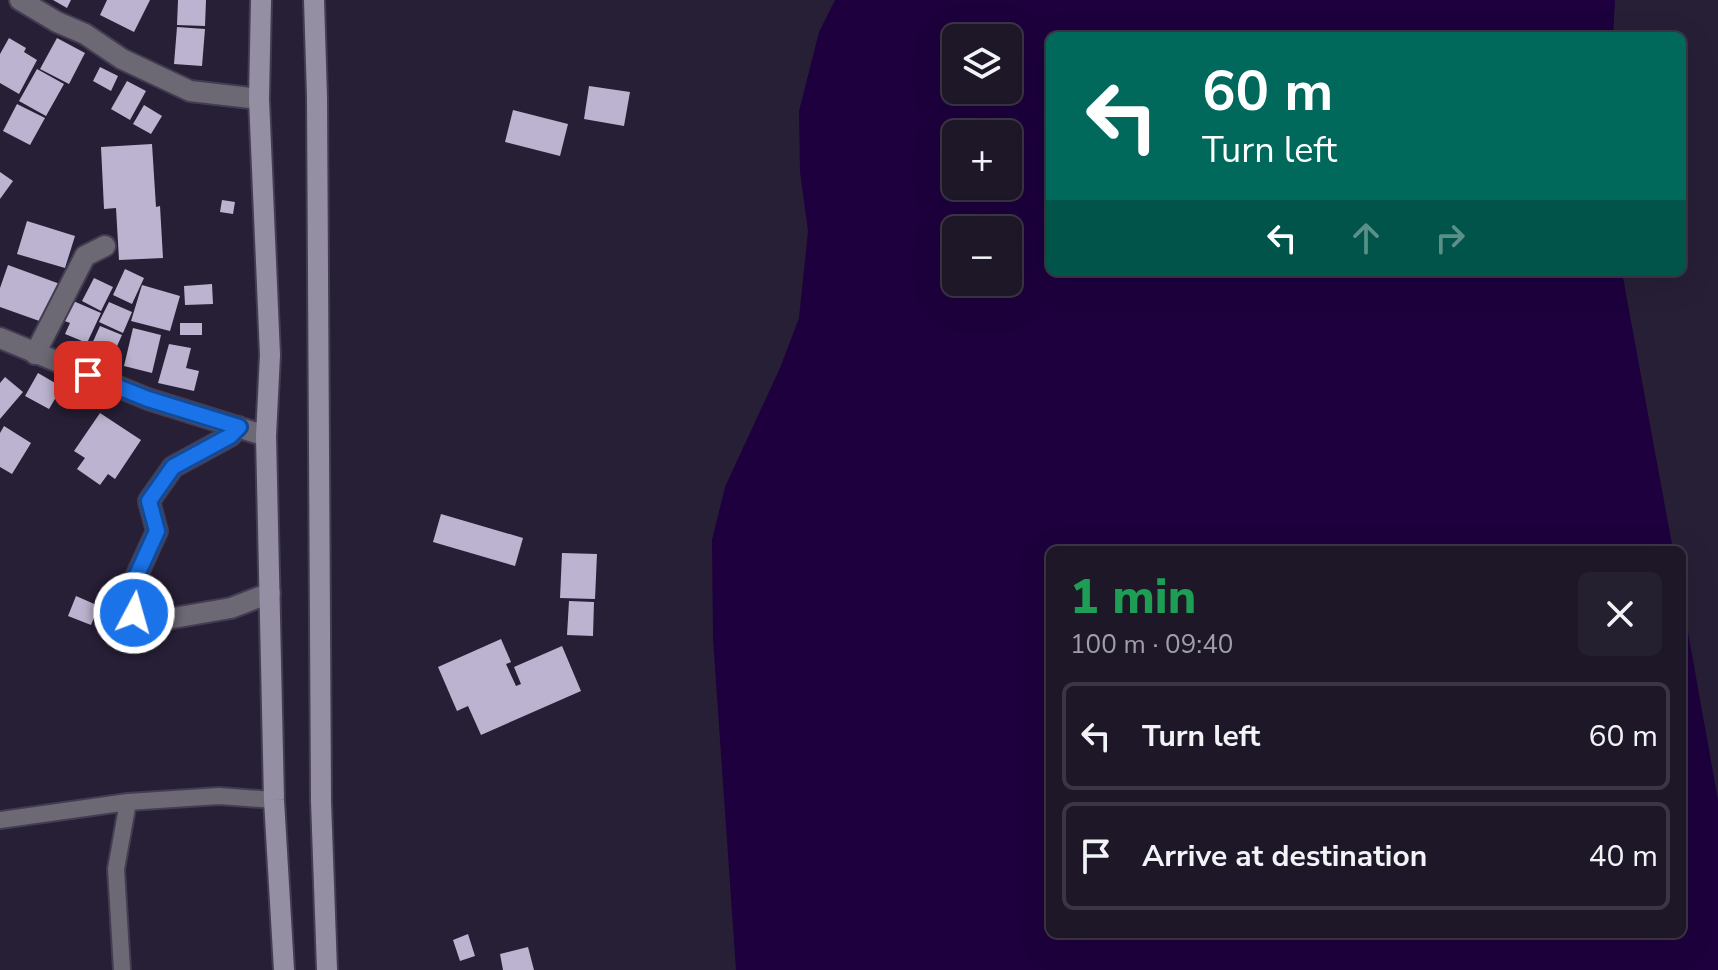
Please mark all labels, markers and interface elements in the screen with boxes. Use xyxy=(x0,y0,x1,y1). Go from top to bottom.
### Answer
map controls xyxy=(942,24,1022,296)
button: layers xyxy=(942,24,1022,104)
text: 60 m xyxy=(1202,53,1333,130)
icon: left xyxy=(1070,64,1174,168)
button: + xyxy=(942,120,1022,200)
text: Turn left xyxy=(1202,126,1337,175)
button: − xyxy=(942,216,1022,296)
icon: left xyxy=(1260,216,1304,260)
icon: ahead xyxy=(1344,216,1388,260)
icon: right xyxy=(1428,216,1472,260)
pin xyxy=(54,341,122,409)
icon: arrive xyxy=(66,353,110,397)
text: 1 min xyxy=(1070,564,1196,630)
position arrow xyxy=(92,571,176,655)
button: close xyxy=(1578,572,1662,656)
text: 100 m · 09:40 xyxy=(1070,627,1233,662)
icon: left xyxy=(1074,714,1118,758)
text: Turn left xyxy=(1142,716,1260,757)
text: 60 m xyxy=(1589,716,1658,757)
icon: arrive xyxy=(1074,834,1118,878)
text: Arrive at destination xyxy=(1142,836,1427,877)
text: 40 m xyxy=(1589,836,1658,877)

